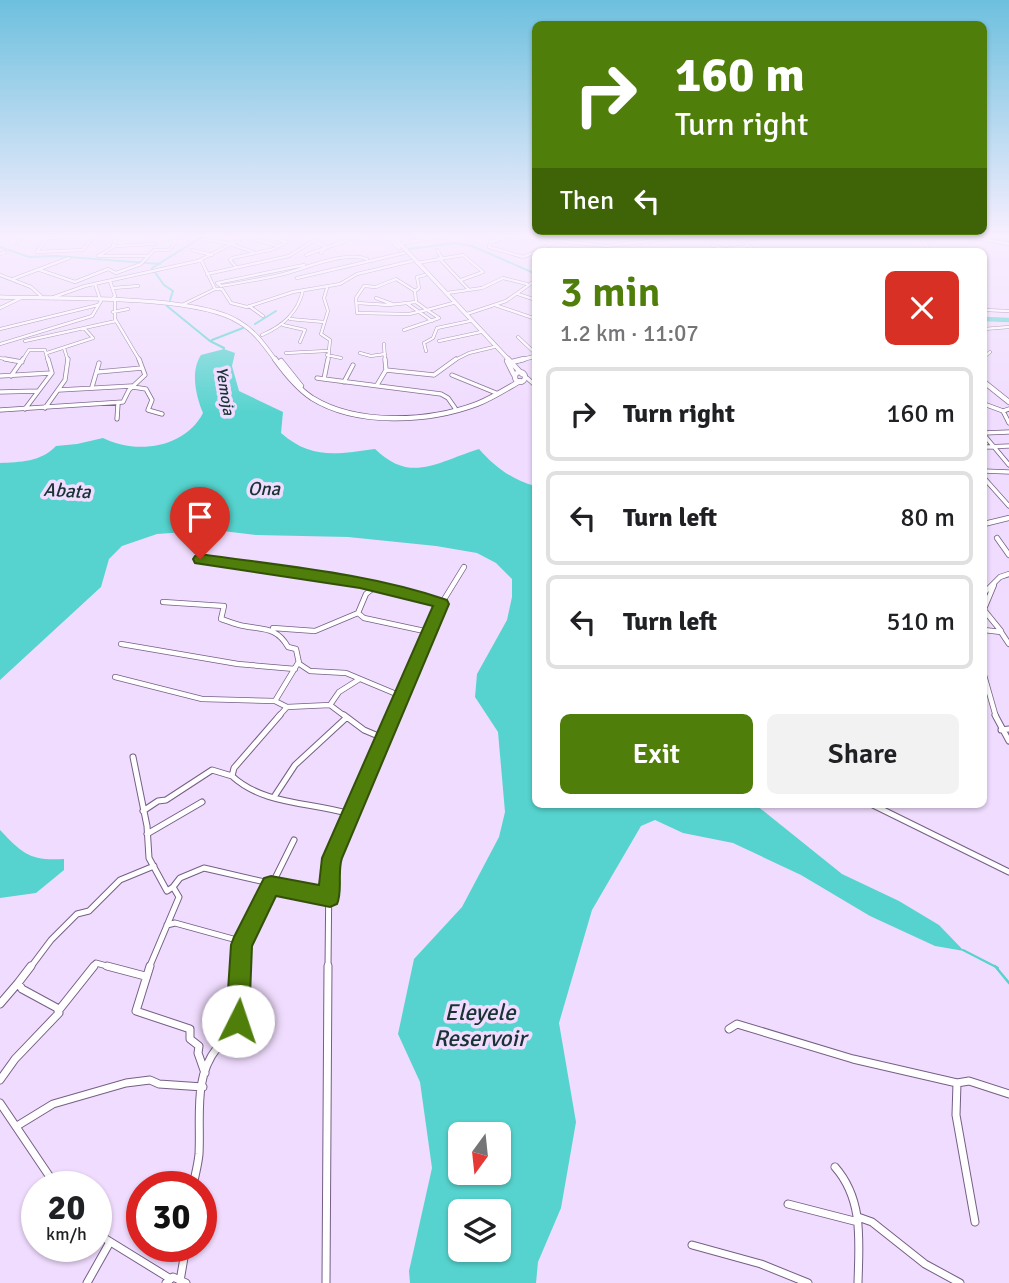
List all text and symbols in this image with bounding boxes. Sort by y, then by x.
text: 160 m [675,45,805,105]
icon: right [560,49,651,140]
text: Turn right [675,105,808,144]
icon: left [628,182,666,220]
text: Then [560,185,614,217]
text: 3 min [560,267,661,318]
button: close [885,271,959,345]
text: 1.2 km · 11:07 [560,319,699,348]
water label: Yemoja [211,365,239,418]
icon: right [564,395,602,433]
text: Turn right [623,398,735,430]
text: 160 m [886,398,955,430]
water label: Ona [248,477,282,501]
water label: Abata [43,478,93,504]
pin [170,487,230,559]
icon: arrive [181,498,219,536]
icon: left [564,499,602,537]
text: Turn left [623,502,717,534]
text: 80 m [900,502,955,534]
icon: left [564,603,602,641]
text: Turn left [623,606,717,638]
text: 510 m [886,606,955,638]
button: Exit [560,714,753,794]
button: Share [767,714,959,794]
position arrow [201,984,275,1058]
water label: Eleyele Reservoir [434,998,530,1053]
north arrow [448,1122,511,1185]
map controls [448,1122,511,1262]
speed limit sign: 30 [126,1171,217,1262]
text: 20 [48,1186,85,1229]
button: layers [448,1199,511,1262]
text: km/h [46,1223,87,1245]

